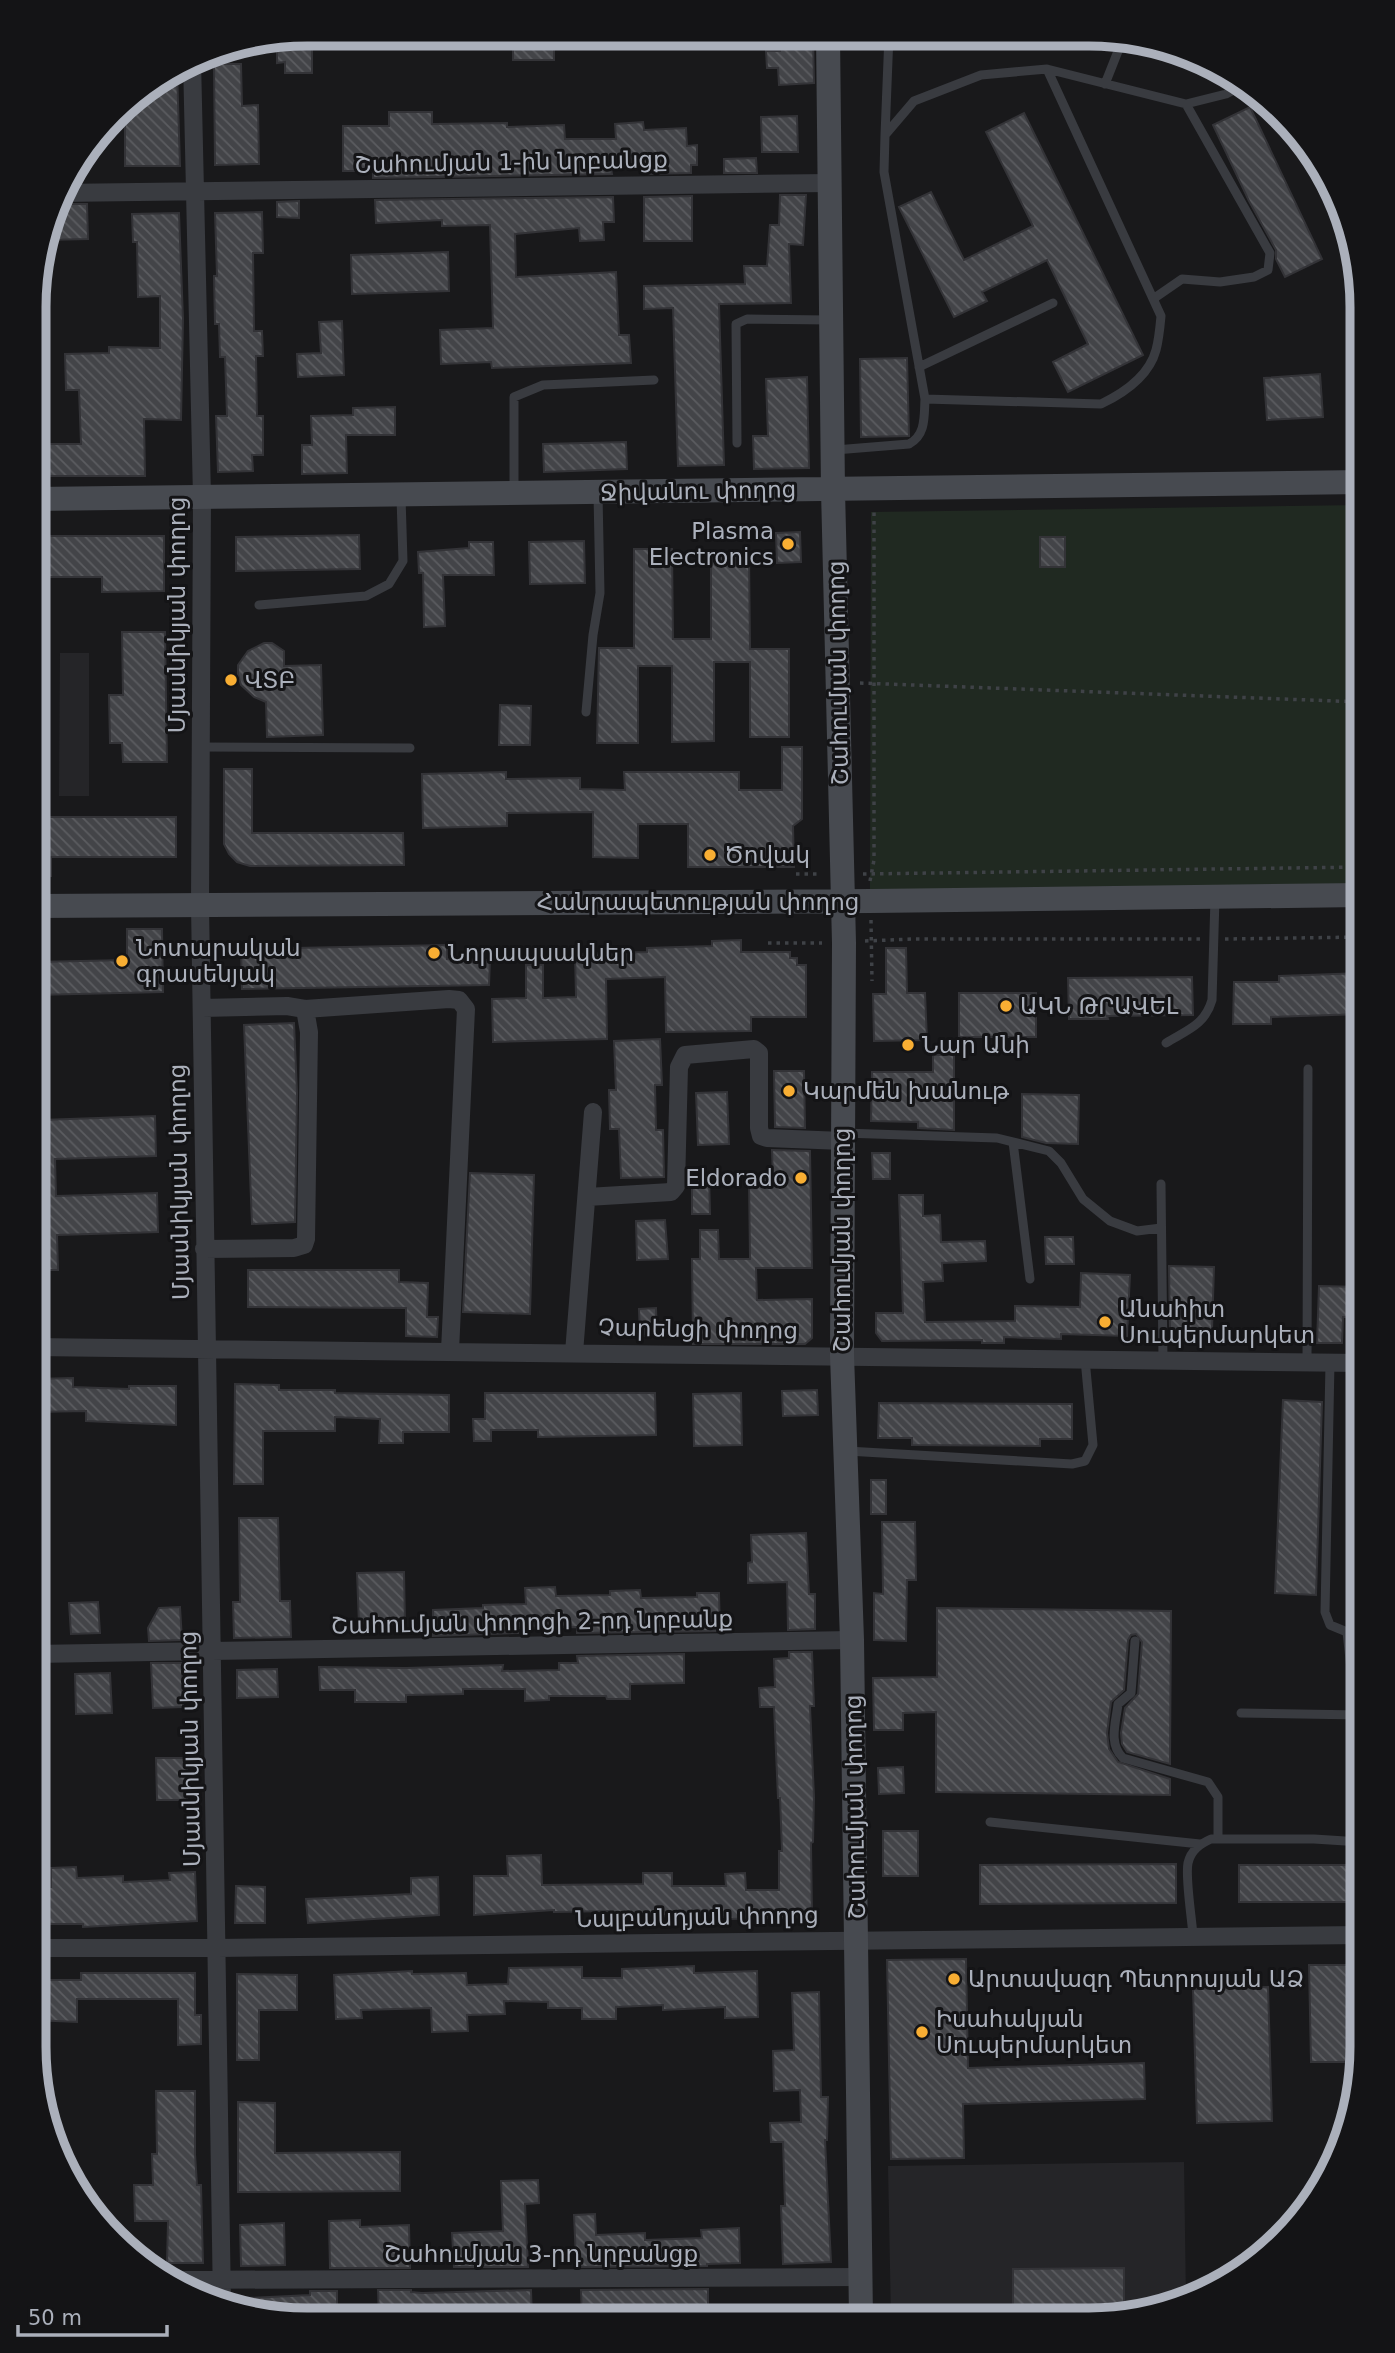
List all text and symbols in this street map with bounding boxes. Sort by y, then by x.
street label: Շահումյան 1-ին նրբանցք [354,146,668,178]
street label: Ջիվանու փողոց [600,476,796,506]
street label: Մյասնիկյան փողոց [164,497,190,733]
place label: Plasma Electronics [649,518,774,570]
marker: Plasma Electronics [780,536,796,552]
street label: Շահումյան փողոց [823,560,853,786]
place label: ՎՏԲ [245,667,295,693]
marker: ՎՏԲ [223,672,239,688]
place label: Ծովակ [724,842,810,868]
marker: Ծովակ [702,847,718,863]
street label: Հանրապետության փողոց [537,889,859,915]
place label: Նոտարական գրասենյակ [136,935,301,987]
place label: Նորապսակներ [448,940,634,966]
marker: Նորապսակներ [426,945,442,961]
marker: Նոտարական գրասենյակ [114,953,130,969]
place label: ԱԿՆ ԹՐԱՎԵԼ [1020,993,1179,1019]
marker: ԱԿՆ ԹՐԱՎԵԼ [998,998,1014,1014]
place label: Նար Անի [922,1032,1030,1058]
marker: Նար Անի [900,1037,916,1053]
street label: Մյասնիկյան փողոց [164,1064,194,1300]
place label: Կարմեն խանութ [803,1078,1009,1104]
marker: Կարմեն խանութ [781,1083,797,1099]
street label: Շահումյան փողոց [829,1128,855,1352]
place label: Eldorado [685,1165,787,1191]
marker: Eldorado [793,1170,809,1186]
place label: Անահիտ Սուպերմարկետ [1119,1296,1315,1348]
street label: Չարենցի փողոց [598,1314,798,1344]
marker: Անահիտ Սուպերմարկետ [1097,1314,1113,1330]
street label: Շահումյան փողոցի 2-րդ նրբանք [331,1605,733,1639]
street label: Մյասնիկյան փողոց [175,1631,205,1867]
street label: Շահումյան փողոց [840,1694,870,1920]
street label: Նալբանդյան փողոց [575,1902,819,1932]
place label: Արտավազդ Պետրոսյան ԱՁ [968,1966,1304,1992]
marker: Արտավազդ Պետրոսյան ԱՁ [946,1971,962,1987]
place label: Իսահակյան Սուպերմարկետ [936,2006,1132,2058]
marker: Իսահակյան Սուպերմարկետ [914,2024,930,2040]
street label: Շահումյան 3-րդ նրբանցք [384,2241,698,2267]
scale bar [18,2294,166,2338]
text: 50 m [28,2306,82,2330]

